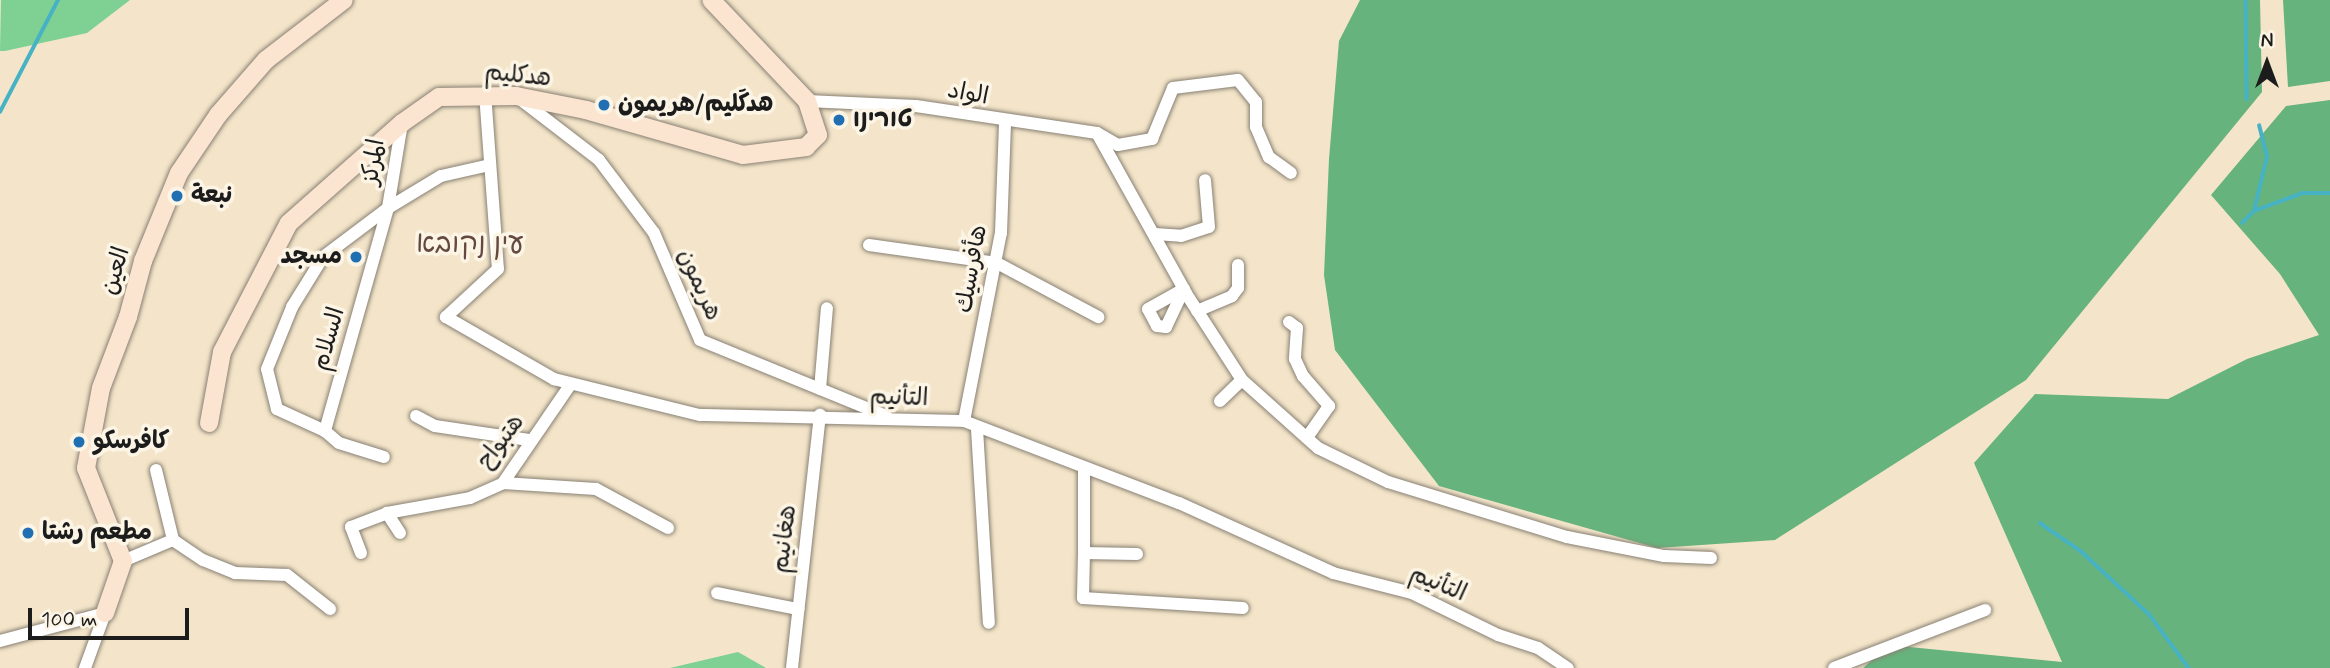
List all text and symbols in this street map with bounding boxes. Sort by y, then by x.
north arrow [2232,28,2302,98]
text: N [2261,29,2273,54]
street label: هدكليم [483,58,553,94]
street label: الواد [945,76,991,112]
place label: هدكَليم/هريمون [618,91,773,119]
marker: هدكَليم/هريمون [596,97,612,113]
place label: טורינו [853,106,912,134]
marker: טורינו [831,112,847,128]
street label: المركز [356,137,392,187]
place label: نبعة [191,182,232,210]
marker: نبعة [169,188,185,204]
street label: هأفرسيك [950,223,994,315]
district label: עין נקובא [416,228,524,262]
place label: مسجد [280,243,342,271]
street label: العين [95,244,137,298]
street label: هريمون [671,245,727,325]
marker: مسجد [348,249,364,265]
street label: السلام [306,304,352,374]
street label: التأنيم [869,383,929,413]
street label: هتبواح [471,409,531,475]
place label: كافرسكو [93,428,169,456]
marker: كافرسكو [71,434,87,450]
street label: هغانيم [767,503,803,575]
place label: مطعم رشتا [42,519,152,547]
marker: مطعم رشتا [20,525,36,541]
street label: التأنيم [1405,559,1471,609]
scale bar [32,594,192,638]
text: 100 m [41,606,97,634]

